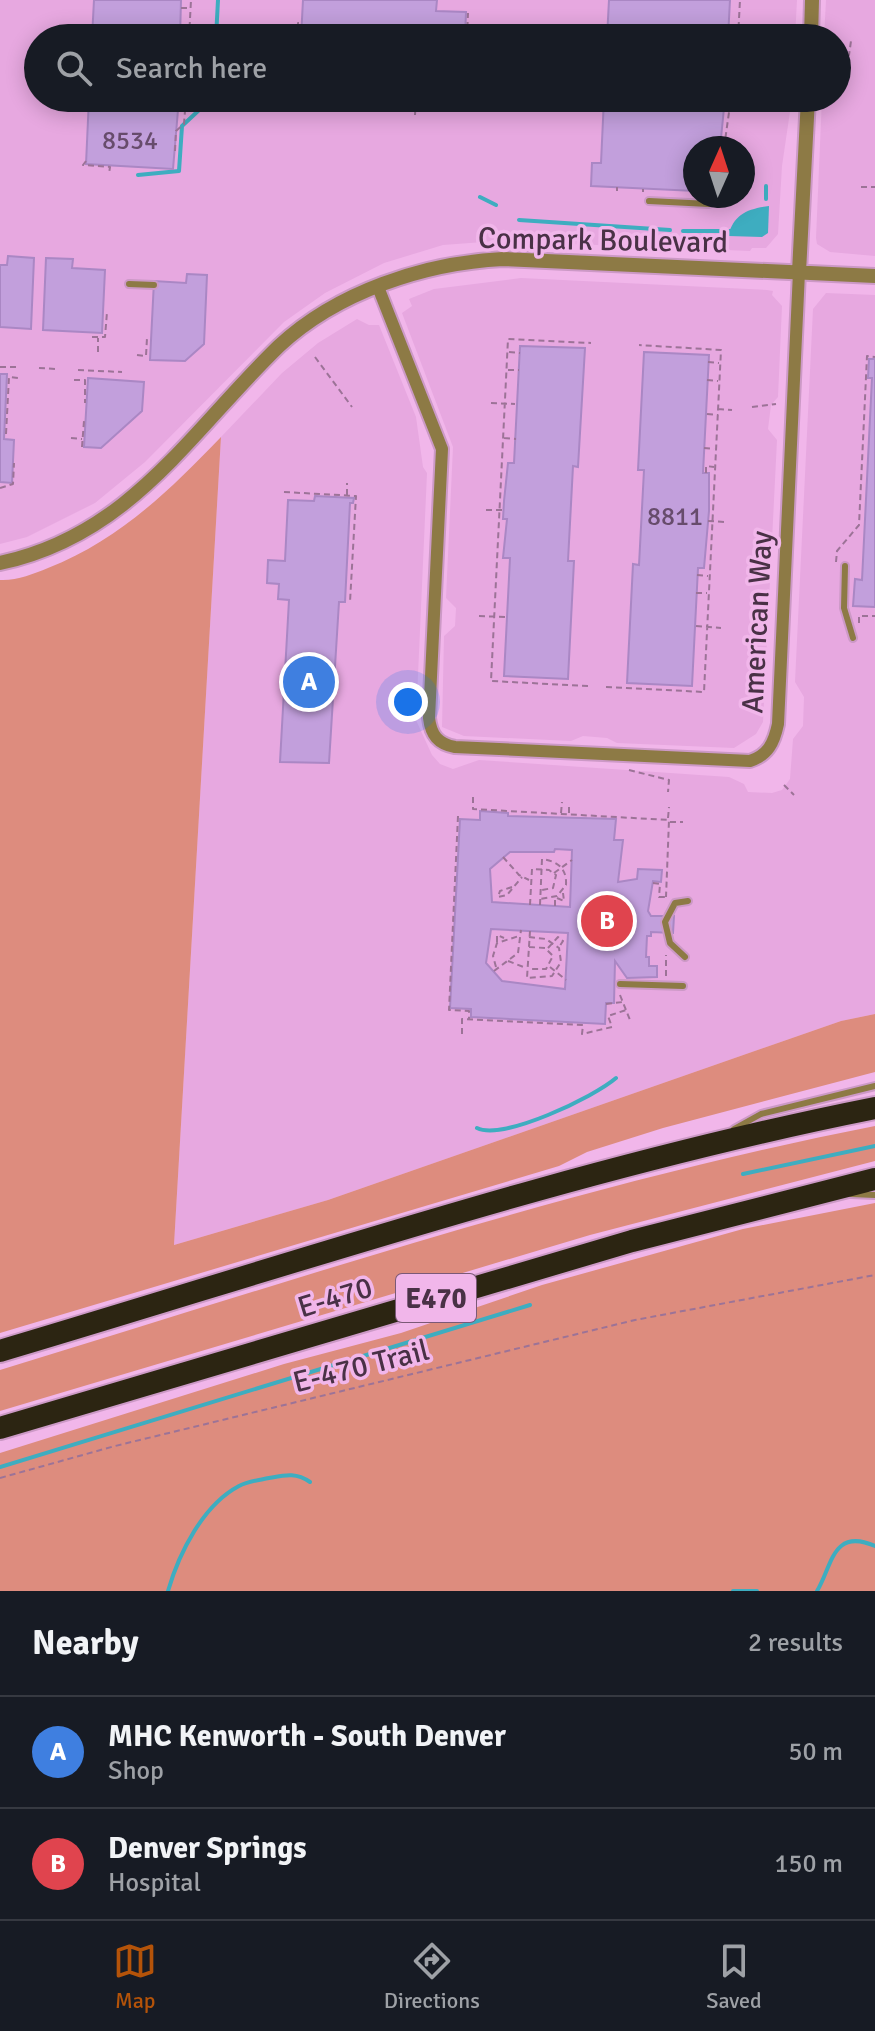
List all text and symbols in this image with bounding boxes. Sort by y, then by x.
search box [24,24,851,112]
icon: search [52,46,96,90]
text: Search here [116,50,267,87]
house number: 8534 [102,125,158,157]
north arrow [683,136,755,208]
street label: Compark Boulevard [478,220,728,261]
house number: 8811 [647,501,703,533]
street label: American Way [734,530,781,714]
pin: A [283,652,335,712]
your location [388,682,428,722]
pin: B [581,891,633,951]
street label: E-470 [293,1269,377,1326]
road number: E470 [396,1274,476,1322]
street label: E-470 Trail [289,1332,433,1401]
text: Nearby [32,1622,139,1664]
text: 2 results [748,1627,843,1659]
text: MHC Kenworth - South Denver [108,1718,506,1755]
text: A [50,1736,66,1768]
text: 50 m [788,1736,843,1768]
text: Shop [108,1755,164,1787]
text: Denver Springs [108,1830,307,1867]
text: B [50,1848,66,1880]
text: 150 m [774,1848,843,1880]
text: Hospital [108,1867,201,1899]
tab: Map [113,1939,157,2014]
tab: Directions [384,1939,480,2014]
tab: Saved [706,1939,762,2014]

